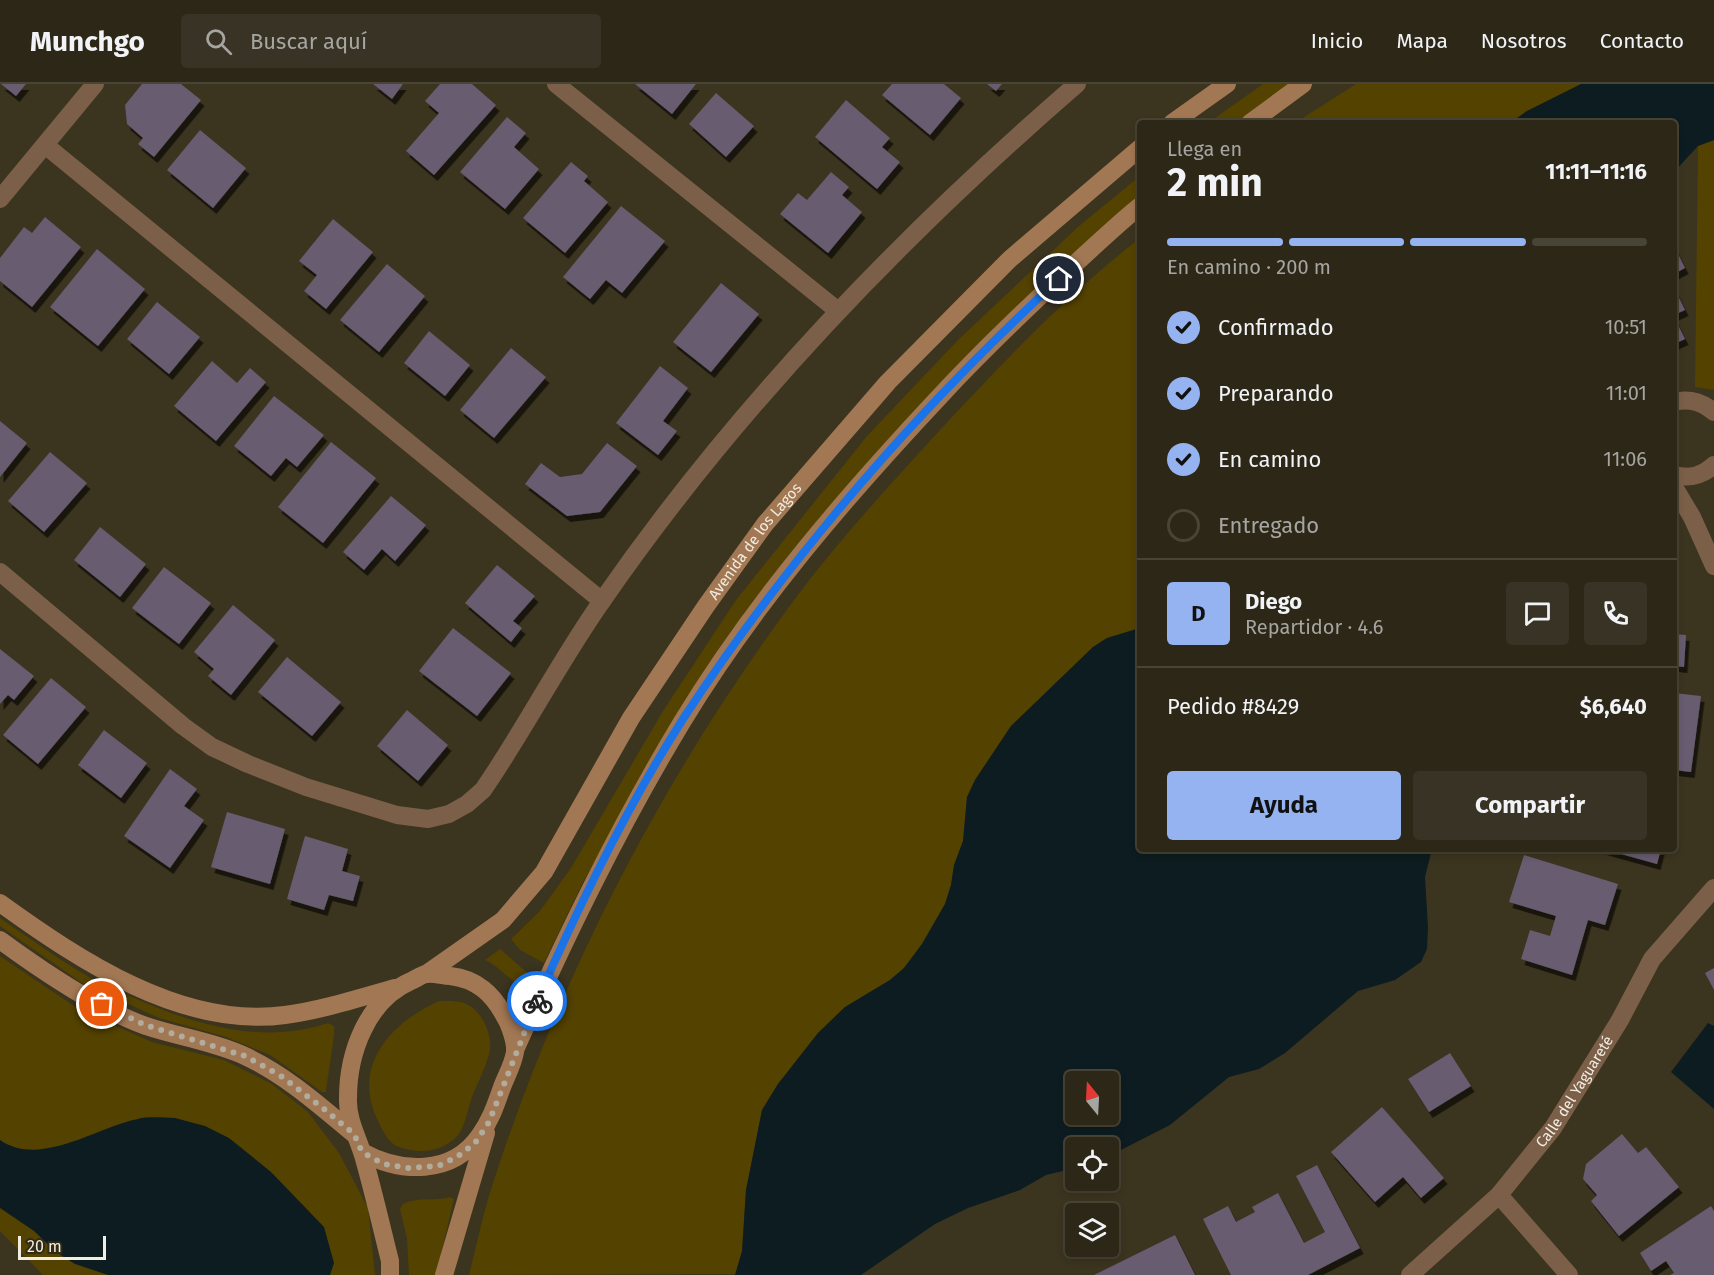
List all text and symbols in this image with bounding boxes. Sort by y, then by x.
search box [181,14,601,68]
text: Munchgo [30,25,145,58]
icon: search [202,25,235,58]
text: Buscar aquí [250,28,367,55]
text: Inicio [1311,28,1363,54]
text: Mapa [1396,28,1448,54]
text: Nosotros [1481,28,1567,54]
text: Contacto [1600,28,1684,54]
text: Llega en [1167,137,1242,161]
text: 11:11–11:16 [1545,158,1647,185]
text: 2 min [1167,160,1263,206]
pin [1033,253,1084,304]
text: En camino · 200 m [1167,255,1331,279]
icon: home [1042,262,1075,295]
icon: check [1167,311,1200,344]
text: Confirmado [1218,314,1334,341]
text: 10:51 [1605,315,1647,339]
icon: check [1167,377,1200,410]
text: Preparando [1218,380,1334,407]
text: 11:01 [1606,381,1647,405]
icon: check [1167,443,1200,476]
text: En camino [1218,446,1321,473]
text: 11:06 [1603,447,1647,471]
street label: Avenida de los Lagos [705,479,805,603]
text: Entregado [1218,512,1319,539]
button: chat [1506,582,1569,645]
button: phone [1584,582,1647,645]
text: Diego [1245,588,1302,615]
text: D [1191,600,1206,627]
text: Repartidor · 4.6 [1245,615,1384,639]
text: Pedido #8429 [1167,693,1299,720]
text: $6,640 [1580,693,1647,720]
button: Ayuda [1167,771,1401,840]
button: Compartir [1413,771,1647,840]
courier [507,971,567,1031]
pin [76,978,127,1029]
icon: bike [521,985,554,1018]
icon: bag [85,987,118,1020]
street label: Calle del Yaguareté [1532,1032,1617,1151]
north arrow [1065,1071,1119,1125]
map controls [1065,1071,1119,1257]
button: locate [1065,1137,1119,1191]
button: layers [1065,1203,1119,1257]
scale bar [18,1233,106,1260]
text: 20 m [27,1237,62,1256]

